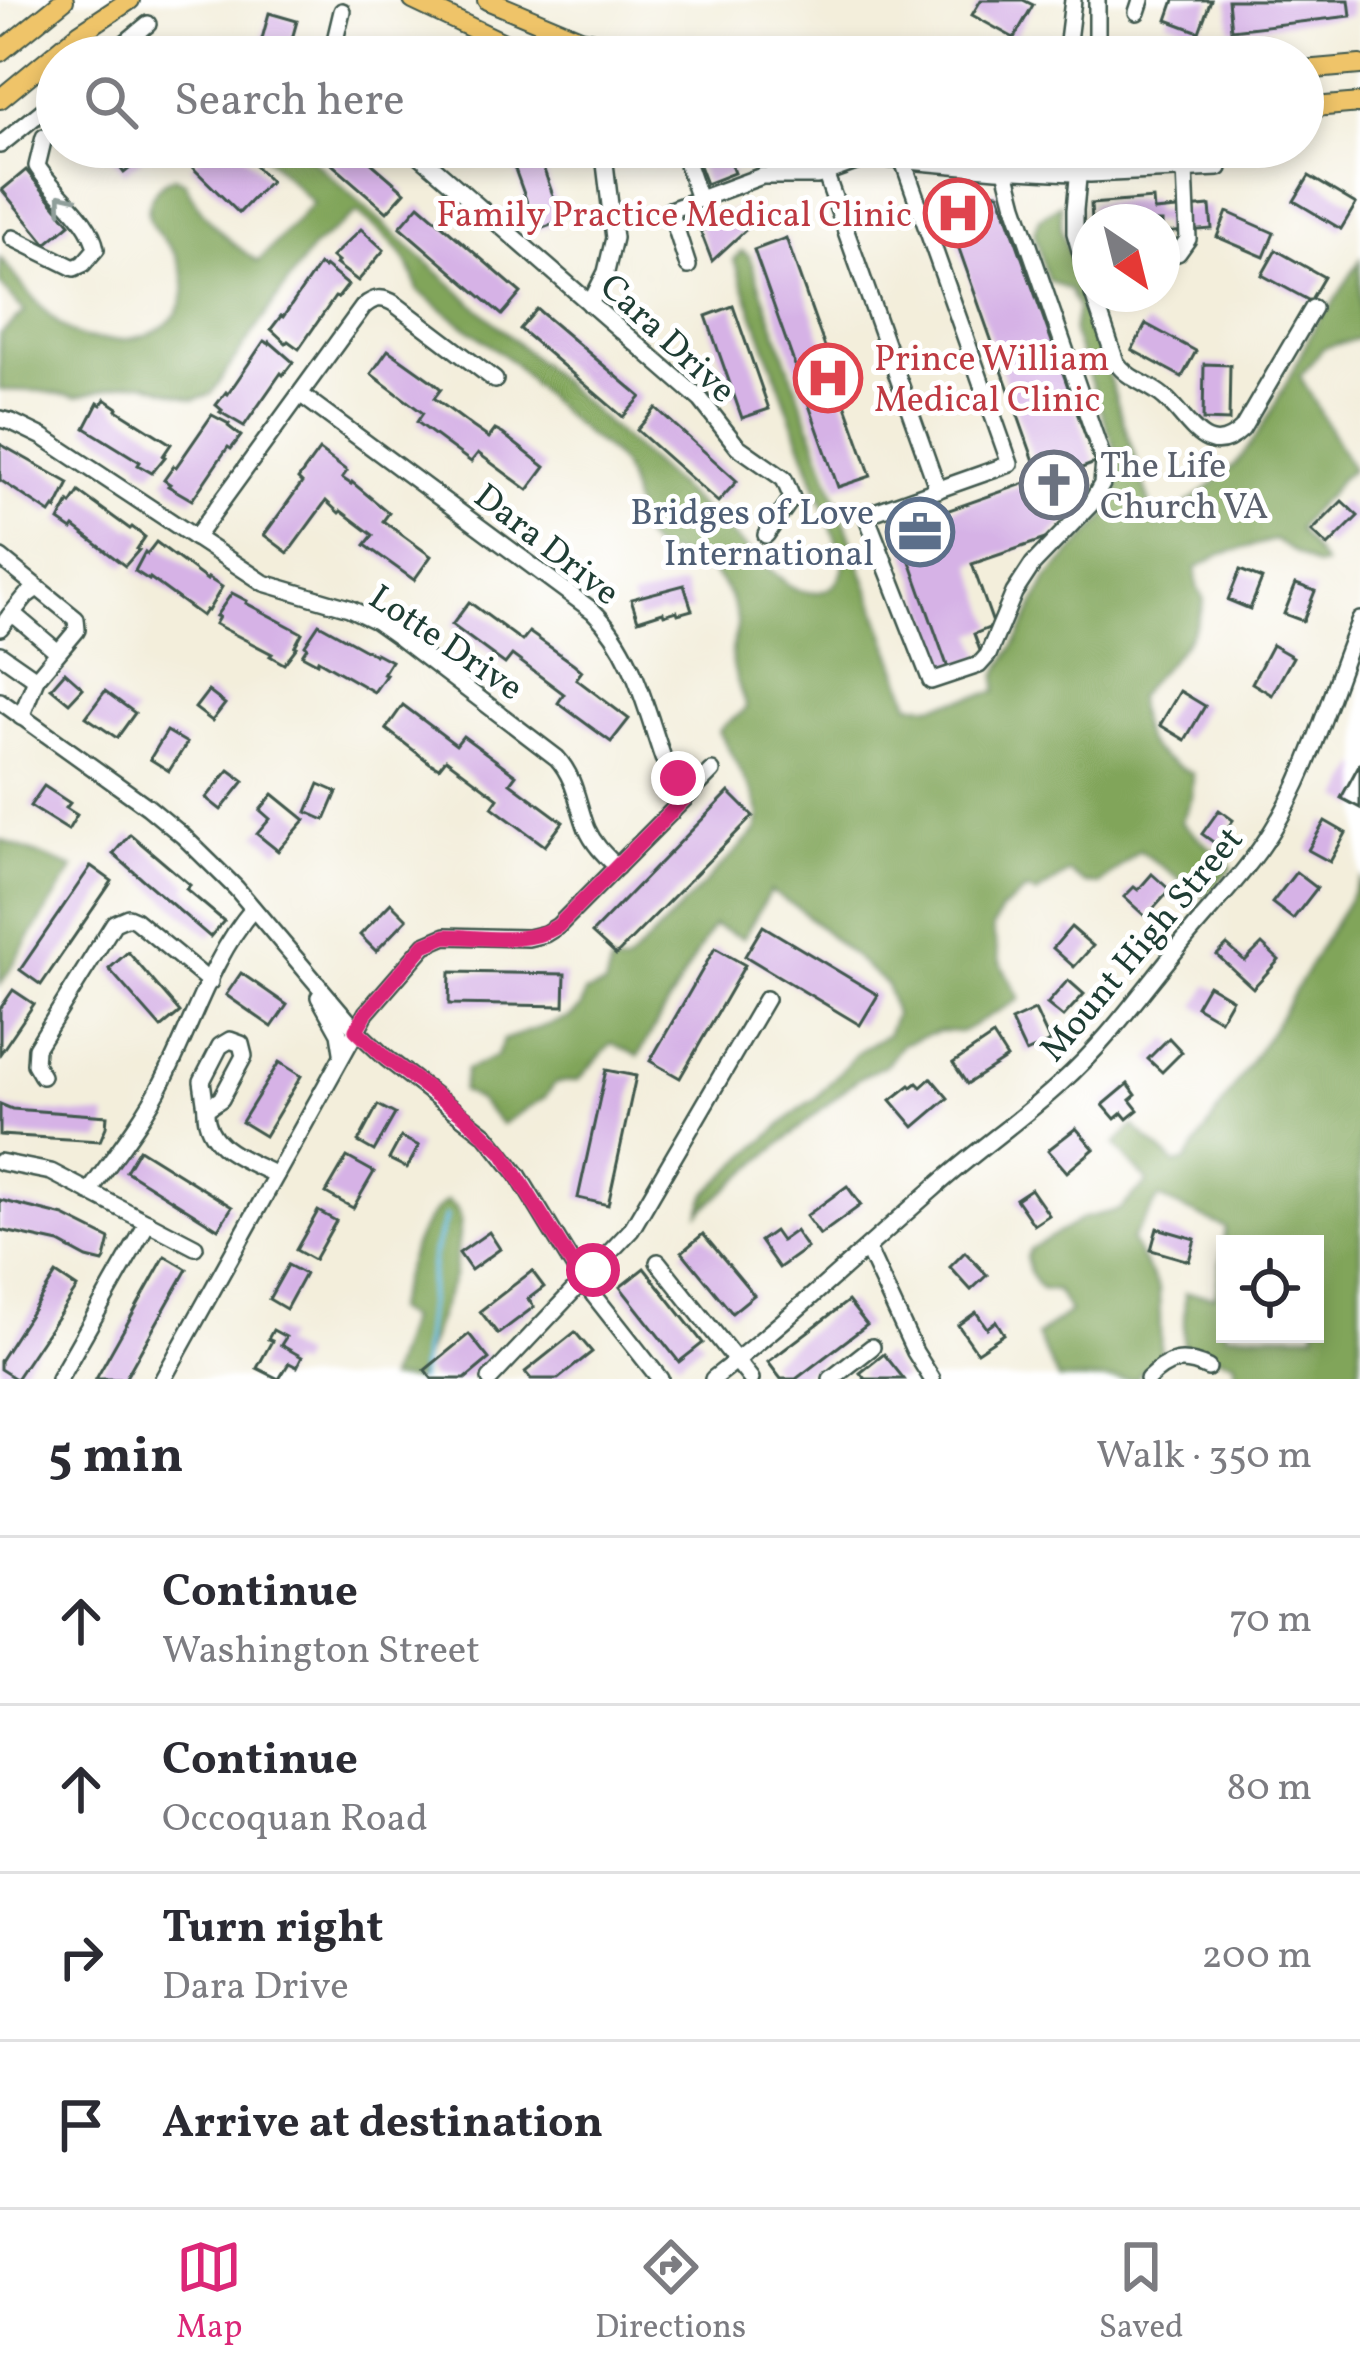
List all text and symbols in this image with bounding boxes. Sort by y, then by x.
search box [36,36,1324,168]
icon: search [78,69,144,135]
text: Search here [174,71,405,134]
hospital icon: Family Practice Medical Clinic [923,178,993,248]
place label: Family Practice Medical Clinic [436,192,912,242]
one-way arrow [56,193,78,215]
north arrow [1072,204,1180,312]
street label: Cara Drive [587,264,745,416]
place label: Prince William Medical Clinic [874,336,1110,427]
hospital icon: Prince William Medical Clinic [793,343,863,413]
place label: The Life Church VA [1100,443,1268,534]
church icon: The Life Church VA [1019,450,1089,520]
street label: Dara Drive [462,473,629,619]
place label: Bridges of Love International [630,490,874,581]
office icon: Bridges of Love International [885,497,955,567]
street label: Lotte Drive [358,574,532,714]
route end [651,751,705,805]
street label: Mount High Street [1030,817,1256,1074]
map controls [1216,1235,1324,1343]
button: locate [1216,1235,1324,1343]
route start [566,1243,620,1297]
text: 5 min [48,1422,184,1493]
text: Walk · 350 m [1096,1430,1312,1484]
text: Continue [162,1562,358,1625]
icon: ahead [48,1588,114,1654]
text: 70 m [1229,1594,1312,1648]
text: Washington Street [162,1625,480,1679]
text: Continue [162,1730,358,1793]
icon: ahead [48,1756,114,1822]
text: 80 m [1226,1762,1312,1816]
text: Occoquan Road [162,1793,428,1847]
text: Turn right [162,1898,383,1961]
icon: right [48,1924,114,1990]
text: 200 m [1201,1930,1312,1984]
text: Dara Drive [162,1961,349,2015]
icon: arrive [48,2092,114,2158]
text: Arrive at destination [162,2093,603,2156]
tab: Map [176,2234,242,2352]
tab: Directions [595,2234,746,2352]
tab: Saved [1099,2234,1184,2352]

